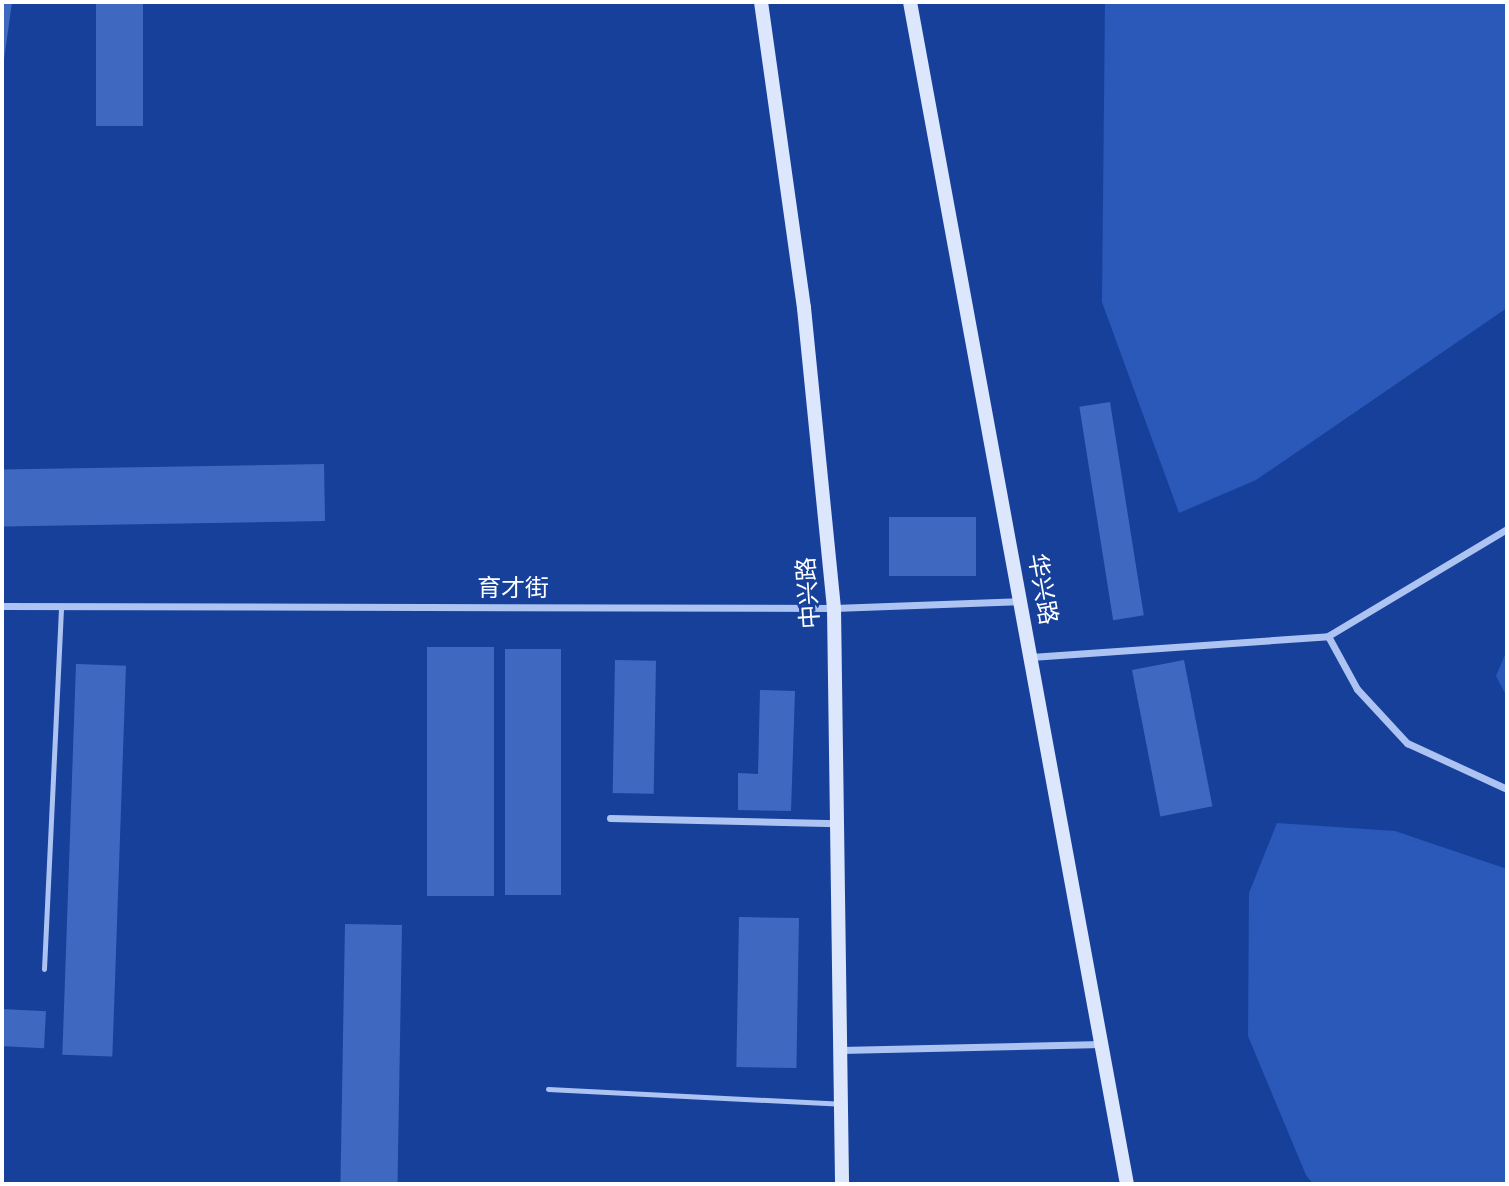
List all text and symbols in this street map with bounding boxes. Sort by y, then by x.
street label: 华兴路 [1023,551,1063,627]
street label: 中兴路 [791,556,825,630]
street label: 育才街 [477,574,549,602]

